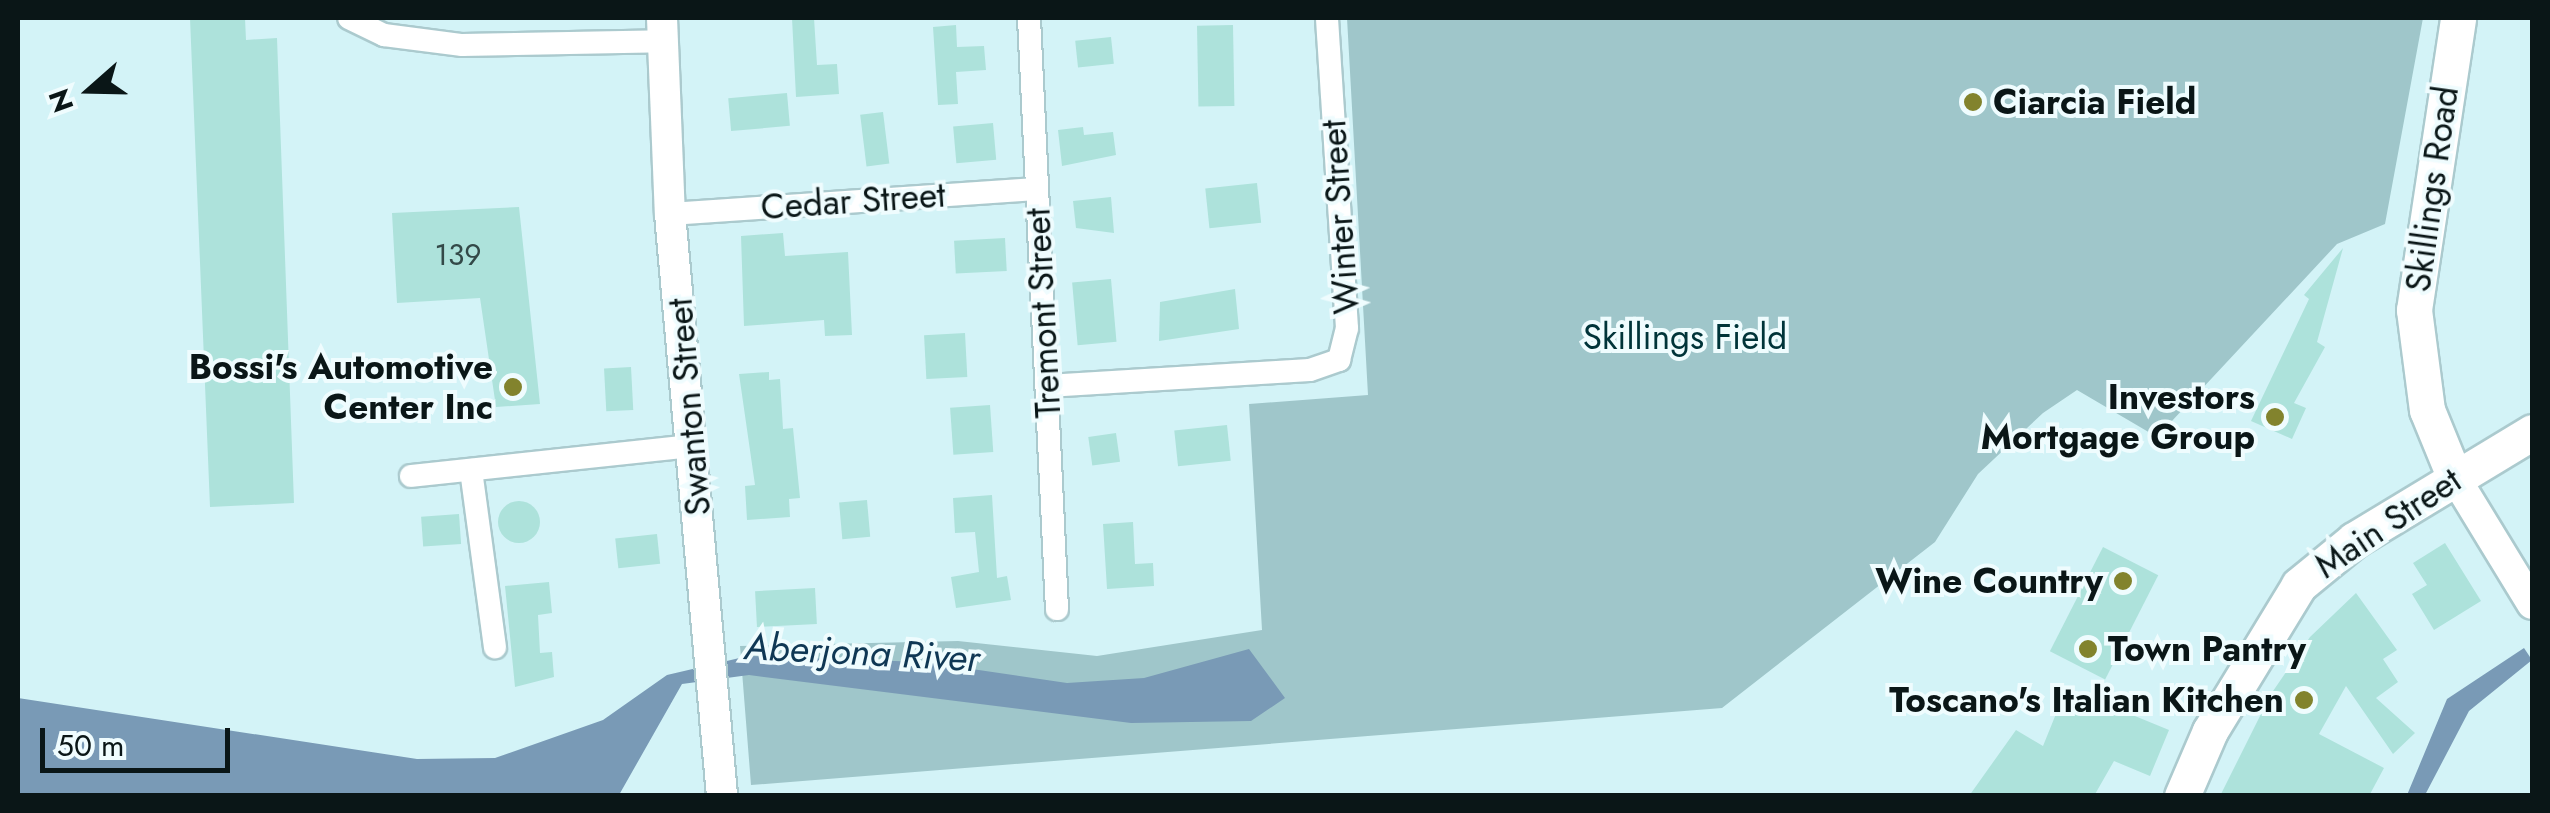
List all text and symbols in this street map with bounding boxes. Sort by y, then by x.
north arrow [40,40,140,140]
place label: Ciarcia Field [1993,81,2196,123]
text: N [38,83,84,118]
street label: Skillings Road [2397,83,2467,295]
marker: Ciarcia Field [1962,91,1984,113]
street label: Winter Street [1312,118,1368,316]
street label: Cedar Street [759,174,947,228]
street label: Tremont Street [1017,207,1069,419]
house number: 139 [434,237,482,273]
street label: Swanton Street [659,297,719,517]
park label: Skillings Field [1583,316,1787,358]
place label: Bossi's Automotive Center Inc [189,346,493,428]
marker: Bossi's Automotive Center Inc [502,376,524,398]
place label: Investors Mortgage Group [1981,376,2255,458]
marker: Investors Mortgage Group [2264,406,2286,428]
street label: Main Street [2307,459,2469,587]
place label: Wine Country [1875,560,2103,602]
marker: Wine Country [2112,570,2134,592]
water label: Aberjona River [743,623,981,681]
place label: Town Pantry [2108,628,2306,670]
marker: Town Pantry [2077,638,2099,660]
place label: Toscano's Italian Kitchen [1889,679,2284,721]
marker: Toscano's Italian Kitchen [2293,689,2315,711]
scale bar [45,708,235,770]
text: 50 m [57,724,124,767]

